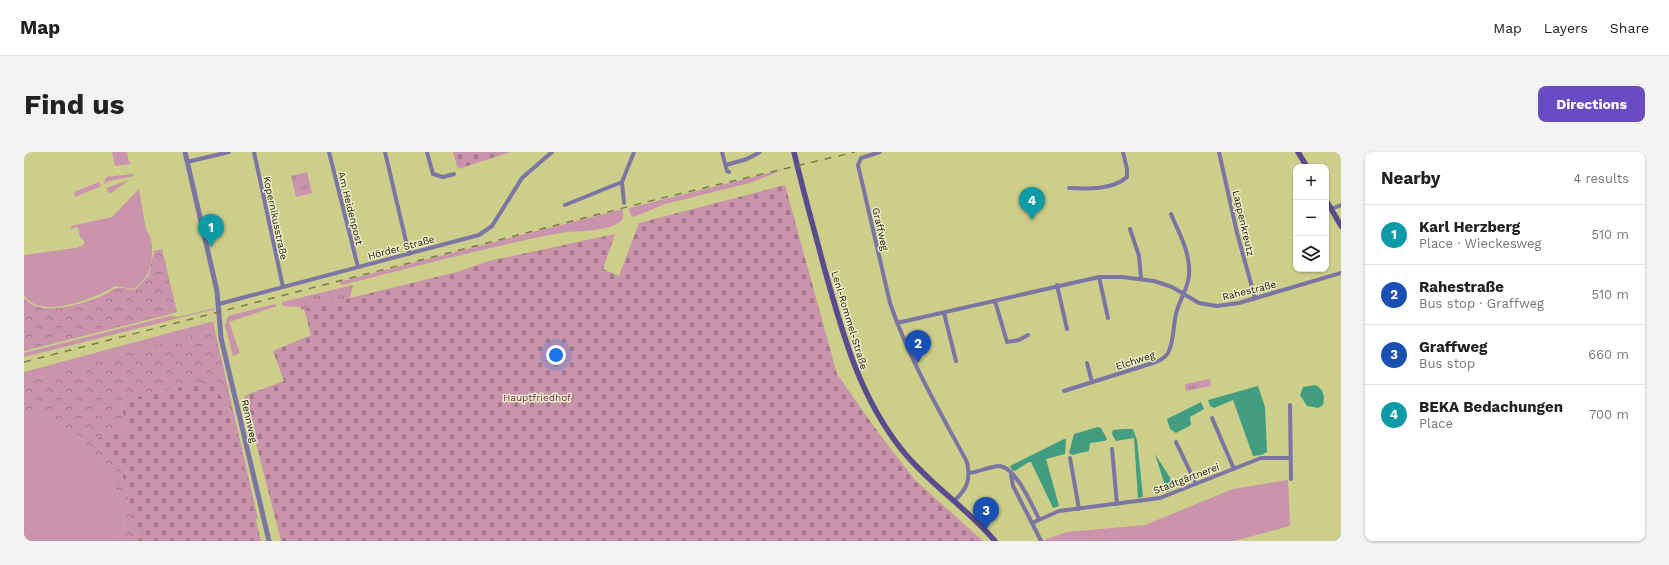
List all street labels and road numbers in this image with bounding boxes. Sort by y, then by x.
street label: Am Heidenpost [336,170,365,247]
street label: Kopernikusstraße [261,175,290,261]
street label: Lappenkreutz [1231,189,1256,257]
street label: Graffweg [870,206,891,252]
street label: Hörder Straße [367,233,436,262]
street label: Leni-Rommel-Straße [829,270,870,371]
street label: Rahestraße [1221,278,1277,303]
street label: Elchweg [1114,349,1157,372]
street label: Rennweg [239,399,260,444]
street label: Stadtgärtnerei [1152,461,1221,496]

